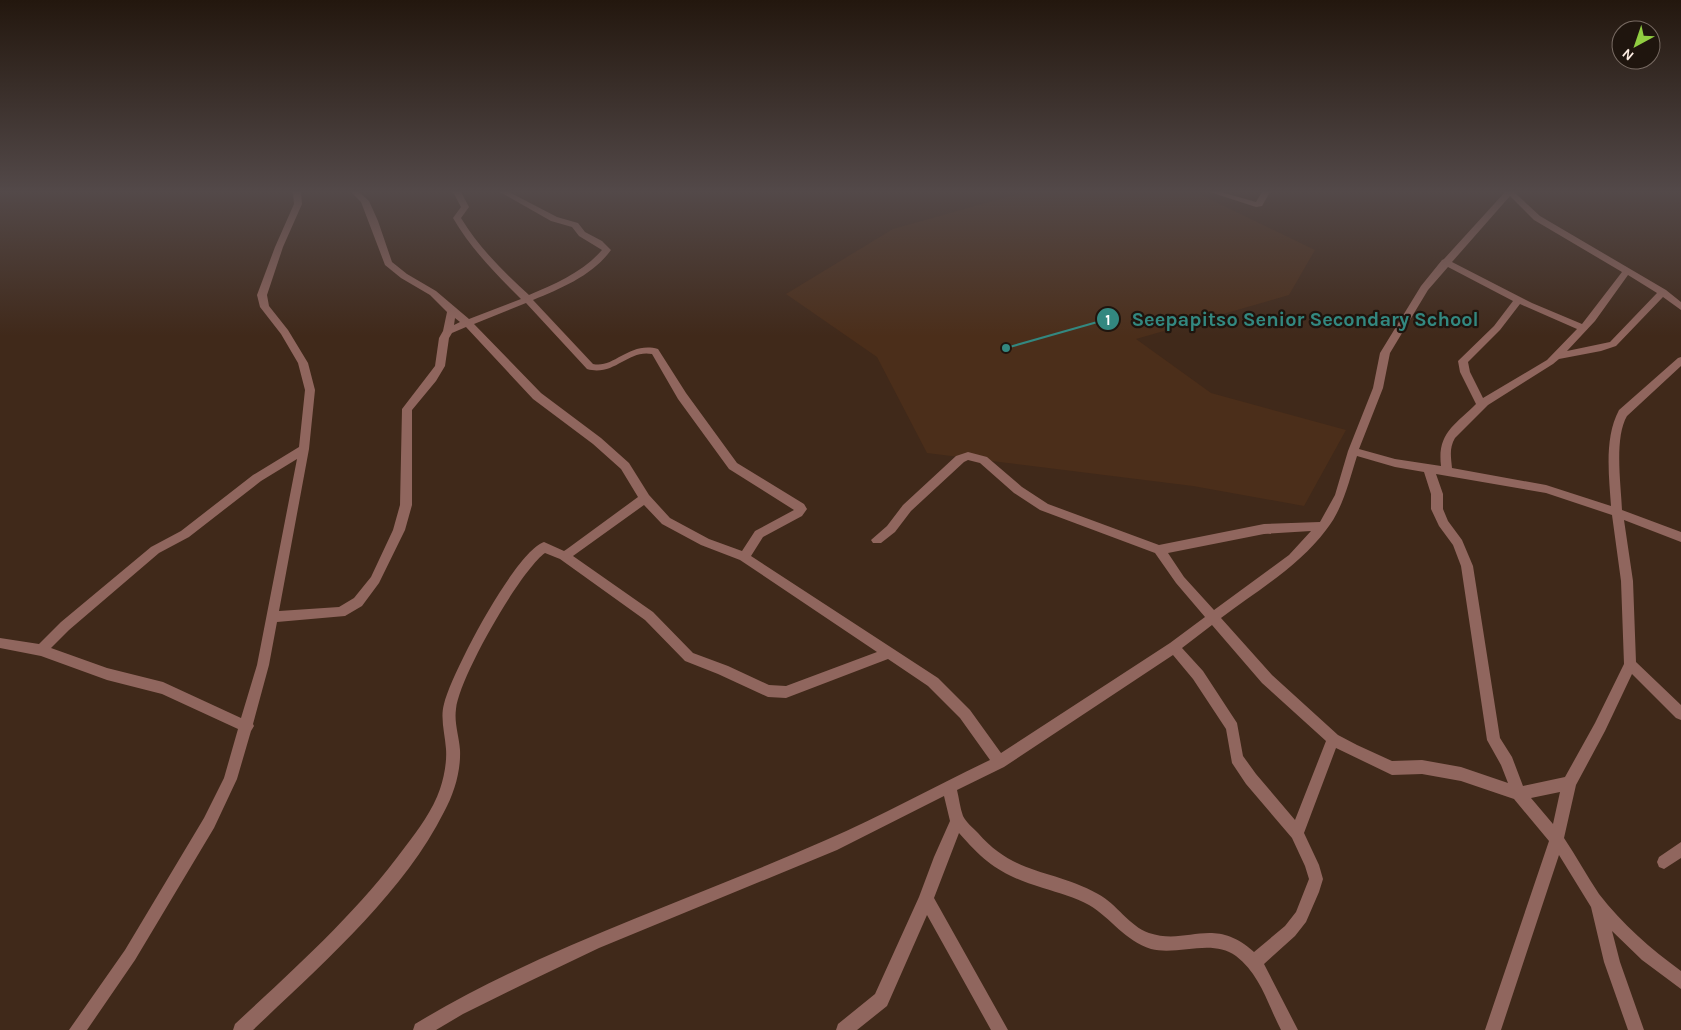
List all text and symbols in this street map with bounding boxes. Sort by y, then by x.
north arrow [1611,20,1661,70]
text: N [1619,45,1637,64]
callout: Seepapitso Senior Secondary School [1096,302,1488,337]
text: Seepapitso Senior Secondary School [1131,308,1479,331]
text: 1 [1105,311,1111,329]

